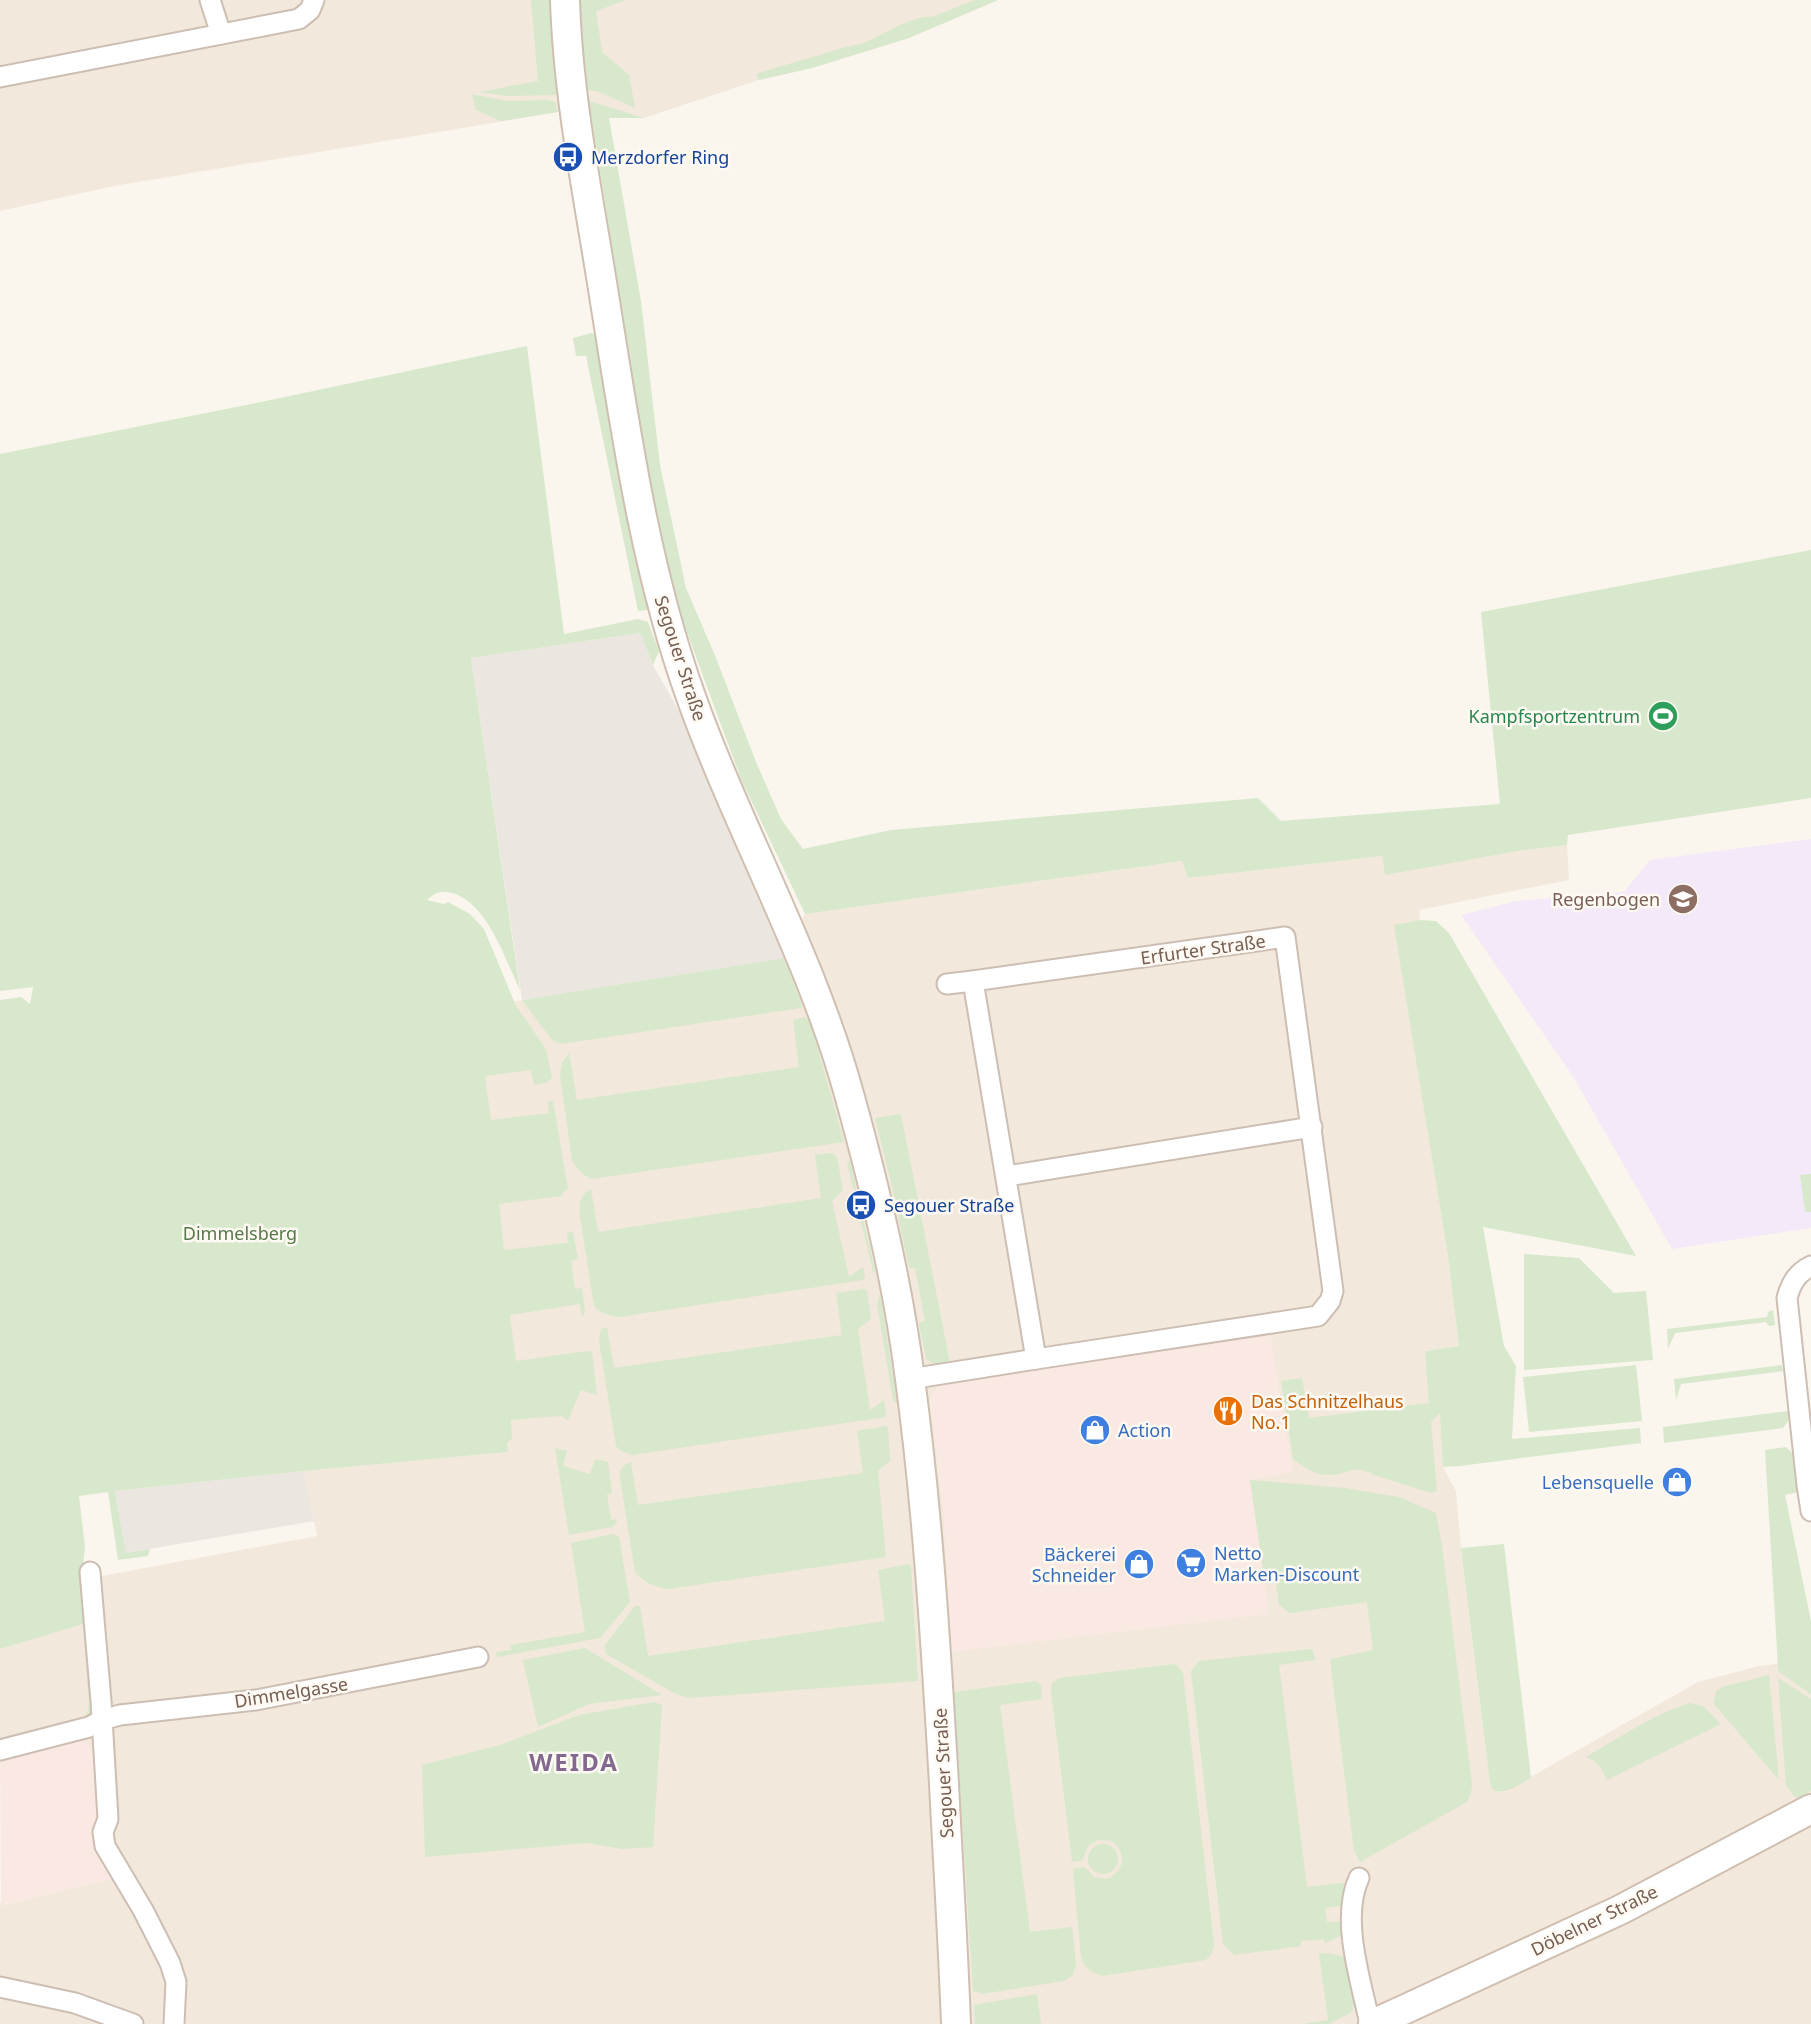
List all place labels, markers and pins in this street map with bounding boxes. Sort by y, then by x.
bus stop icon: Merzdorfer Ring [551,140,585,174]
place label: Merzdorfer Ring [591,145,729,169]
sports icon: Kampfsportzentrum [1646,699,1680,733]
place label: Kampfsportzentrum [1469,704,1640,728]
school or university icon: Regenbogen [1666,882,1700,916]
place label: Regenbogen [1552,887,1660,911]
bus stop icon: Segouer Straße [844,1188,878,1222]
place label: Segouer Straße [884,1193,1014,1217]
place label: Das Schnitzelhaus No.1 [1251,1389,1404,1434]
restaurant icon: Das Schnitzelhaus No.1 [1211,1394,1245,1428]
shop icon: Action [1078,1413,1112,1447]
place label: Action [1118,1418,1171,1442]
shop icon: Lebensquelle [1660,1465,1694,1499]
place label: Lebensquelle [1542,1470,1654,1494]
place label: Netto Marken-Discount [1214,1541,1360,1586]
place label: Bäckerei Schneider [1032,1542,1117,1587]
supermarket icon: Netto Marken-Discount [1174,1546,1208,1580]
shop icon: Bäckerei Schneider [1122,1547,1156,1581]

